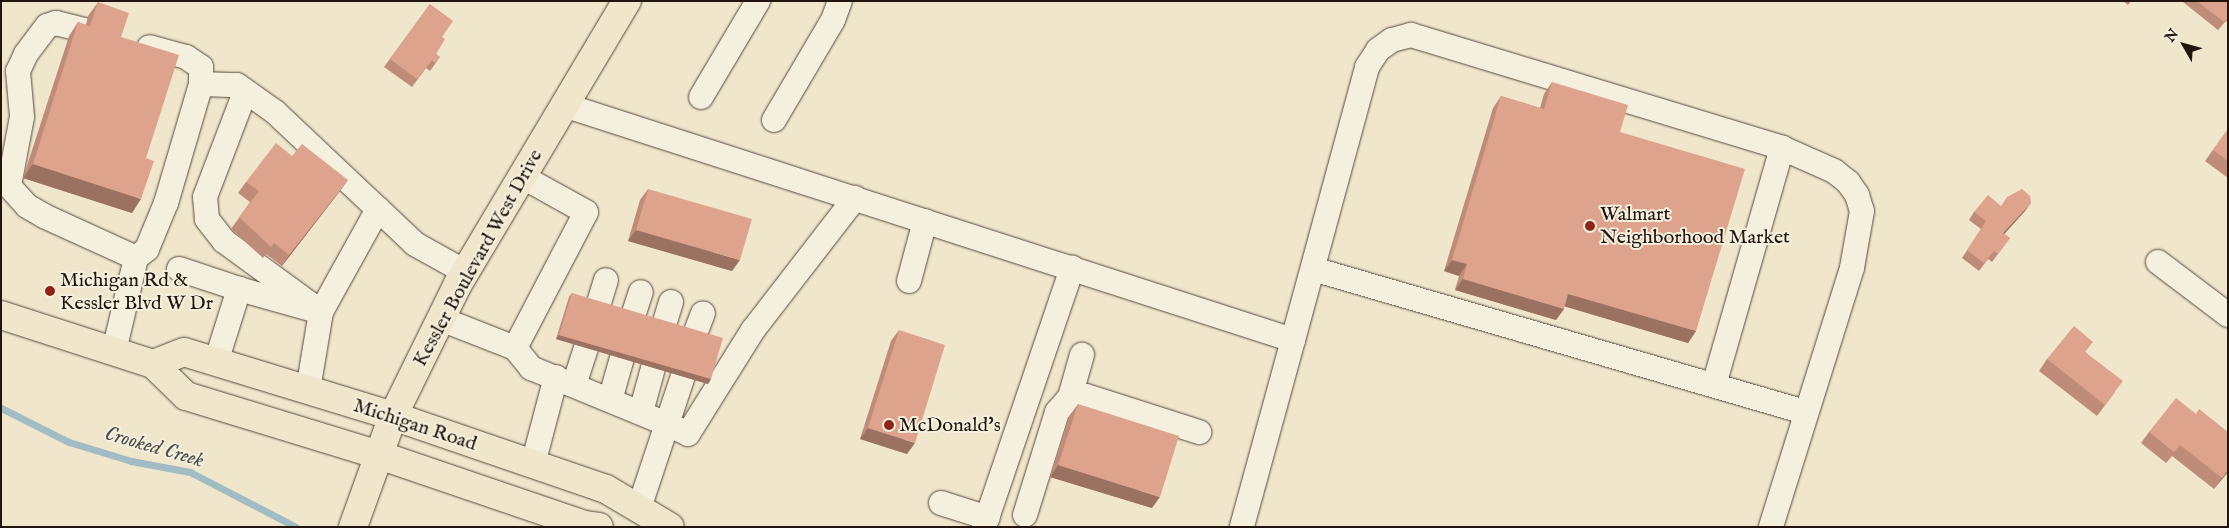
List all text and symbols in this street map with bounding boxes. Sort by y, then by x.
north arrow [2159,20,2209,70]
text: N [2161,25,2183,46]
street label: Kessler Boulevard West Drive [408,145,548,371]
place label: Walmart Neighborhood Market [1600,203,1790,250]
marker: Walmart Neighborhood Market [1584,220,1596,232]
place label: Michigan Rd & Kessler Blvd W Dr [60,268,213,315]
marker: Michigan Rd & Kessler Blvd W Dr [44,285,56,297]
street label: Michigan Road [350,394,480,456]
place label: McDonald's [899,413,1001,437]
marker: McDonald's [883,419,895,431]
water label: Crooked Creek [102,422,206,474]

